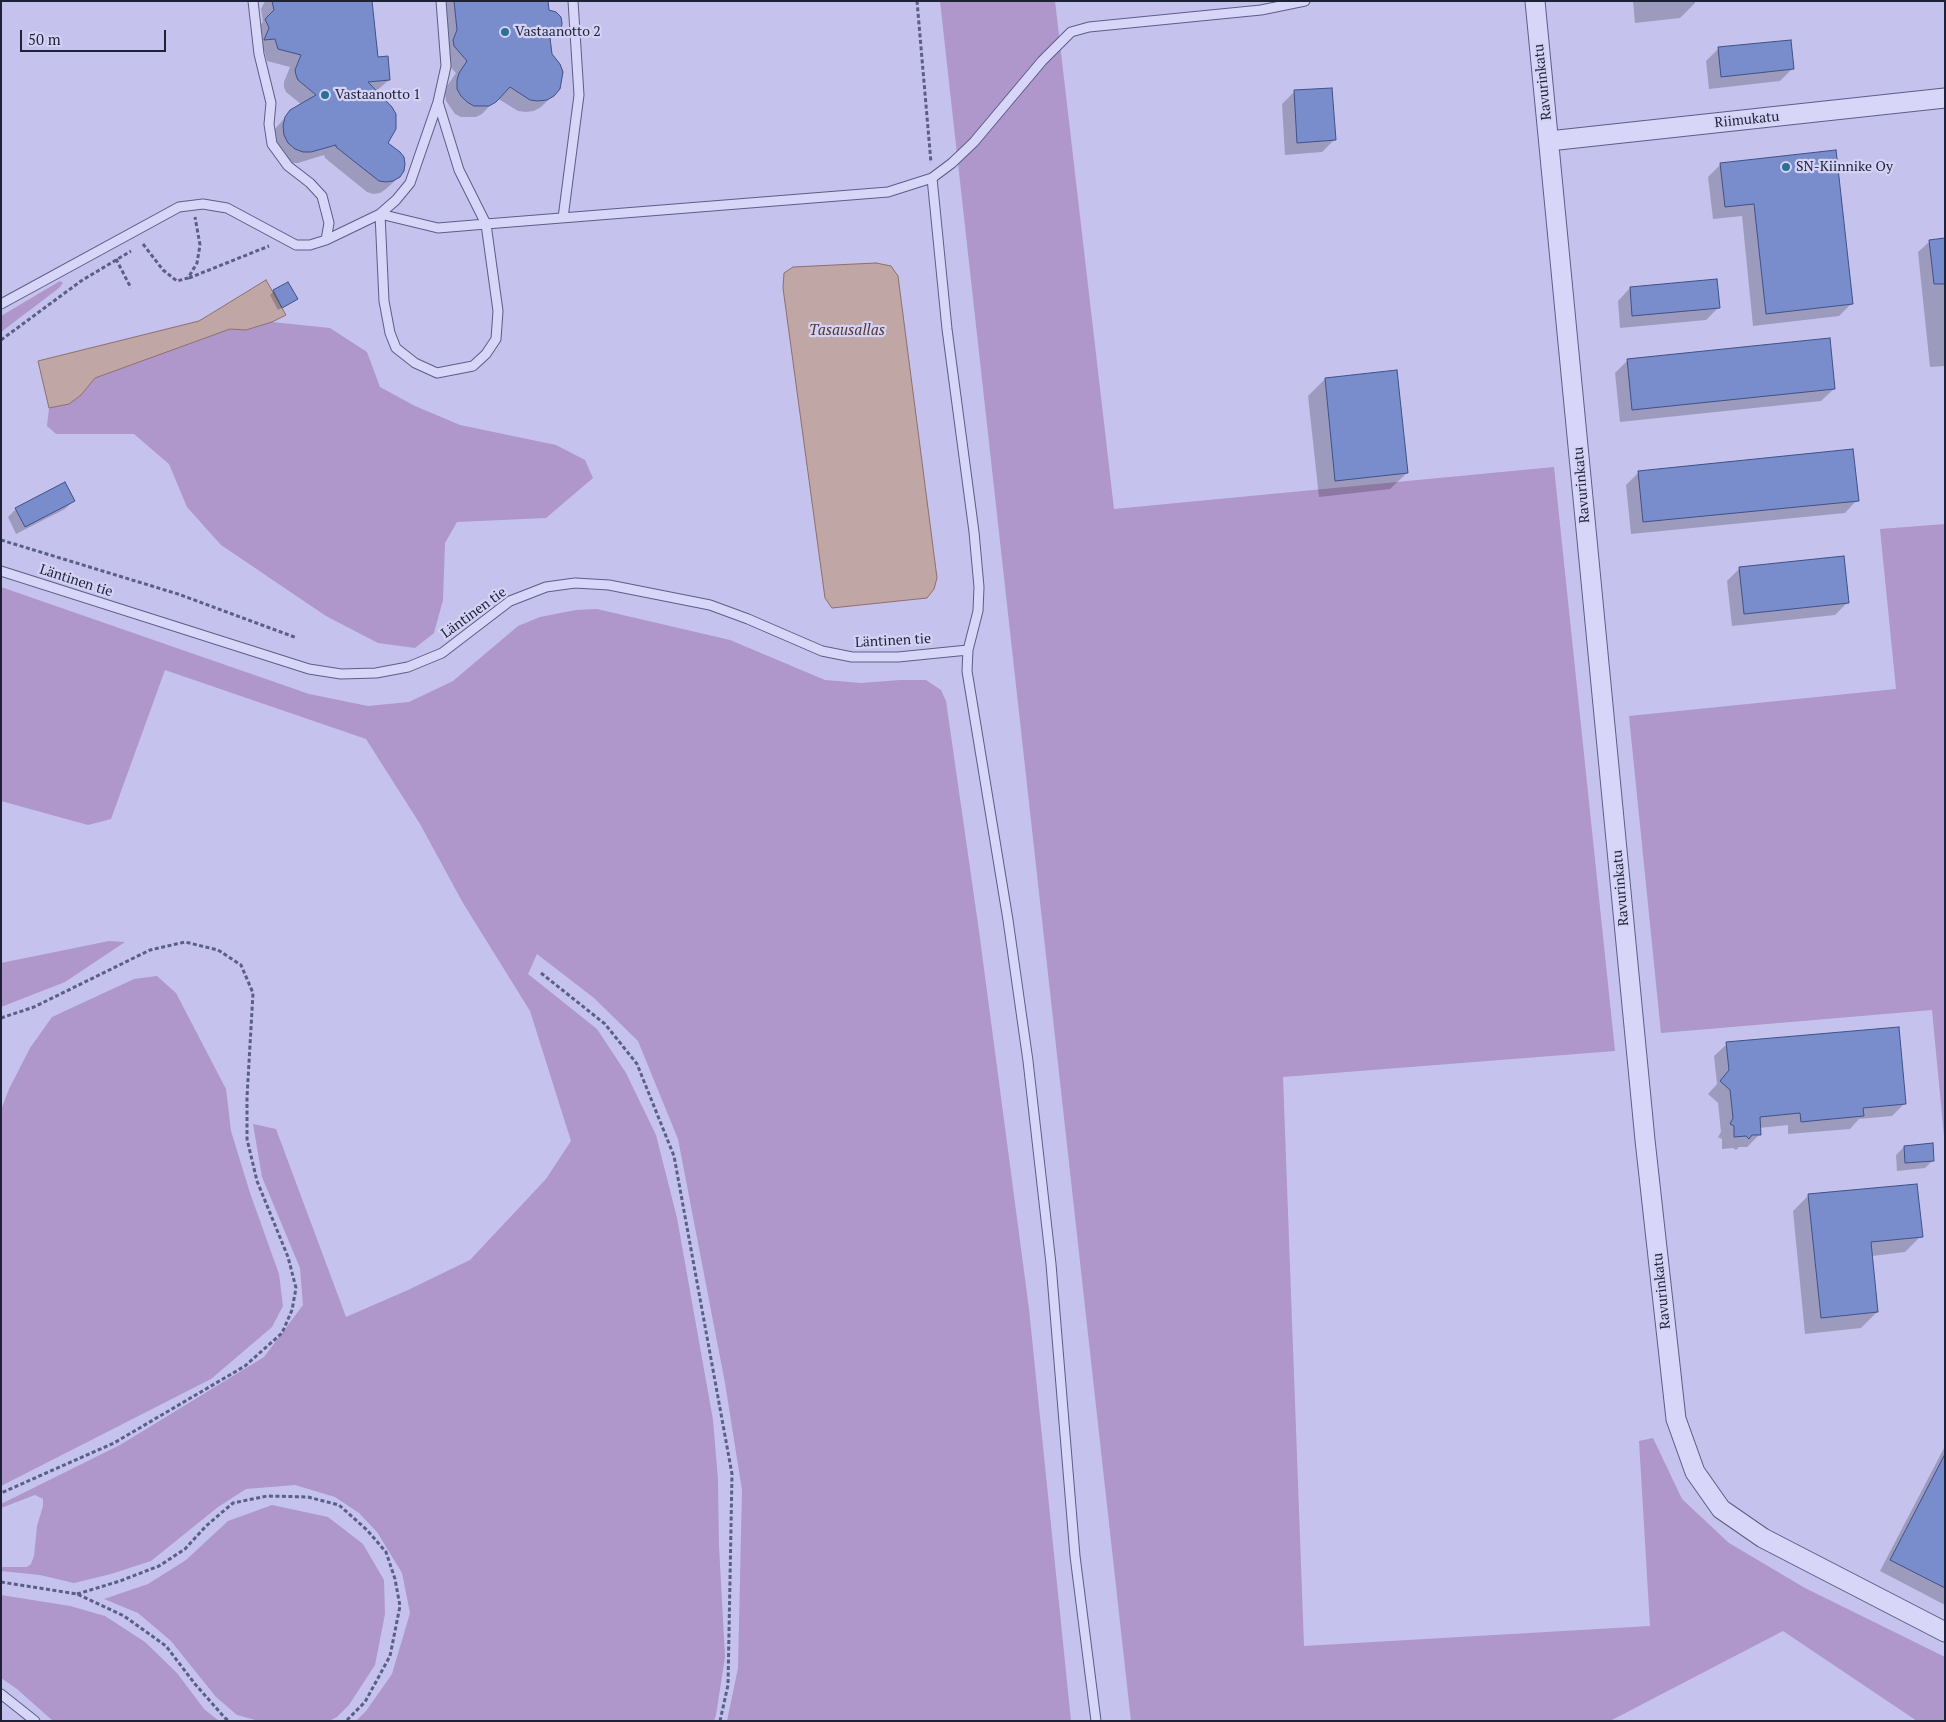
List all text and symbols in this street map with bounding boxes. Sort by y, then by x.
scale bar [22,20,169,52]
place label: Vastaanotto 2 [515,24,601,40]
marker: Vastaanotto 2 [499,26,511,38]
text: 50 m [28,29,61,49]
street label: Ravurinkatu [1531,43,1555,121]
place label: Vastaanotto 1 [335,87,421,103]
marker: Vastaanotto 1 [319,89,331,101]
street label: Riimukatu [1714,108,1780,132]
place label: SN-Kiinnike Oy [1796,159,1893,175]
marker: SN-Kiinnike Oy [1780,161,1792,173]
water label: Tasausallas [809,322,885,340]
street label: Ravurinkatu [1570,446,1594,524]
street label: Läntinen tie [37,561,115,601]
street label: Läntinen tie [438,584,510,642]
street label: Läntinen tie [855,631,931,651]
street label: Ravurinkatu [1609,849,1633,927]
street label: Ravurinkatu [1650,1252,1674,1330]

